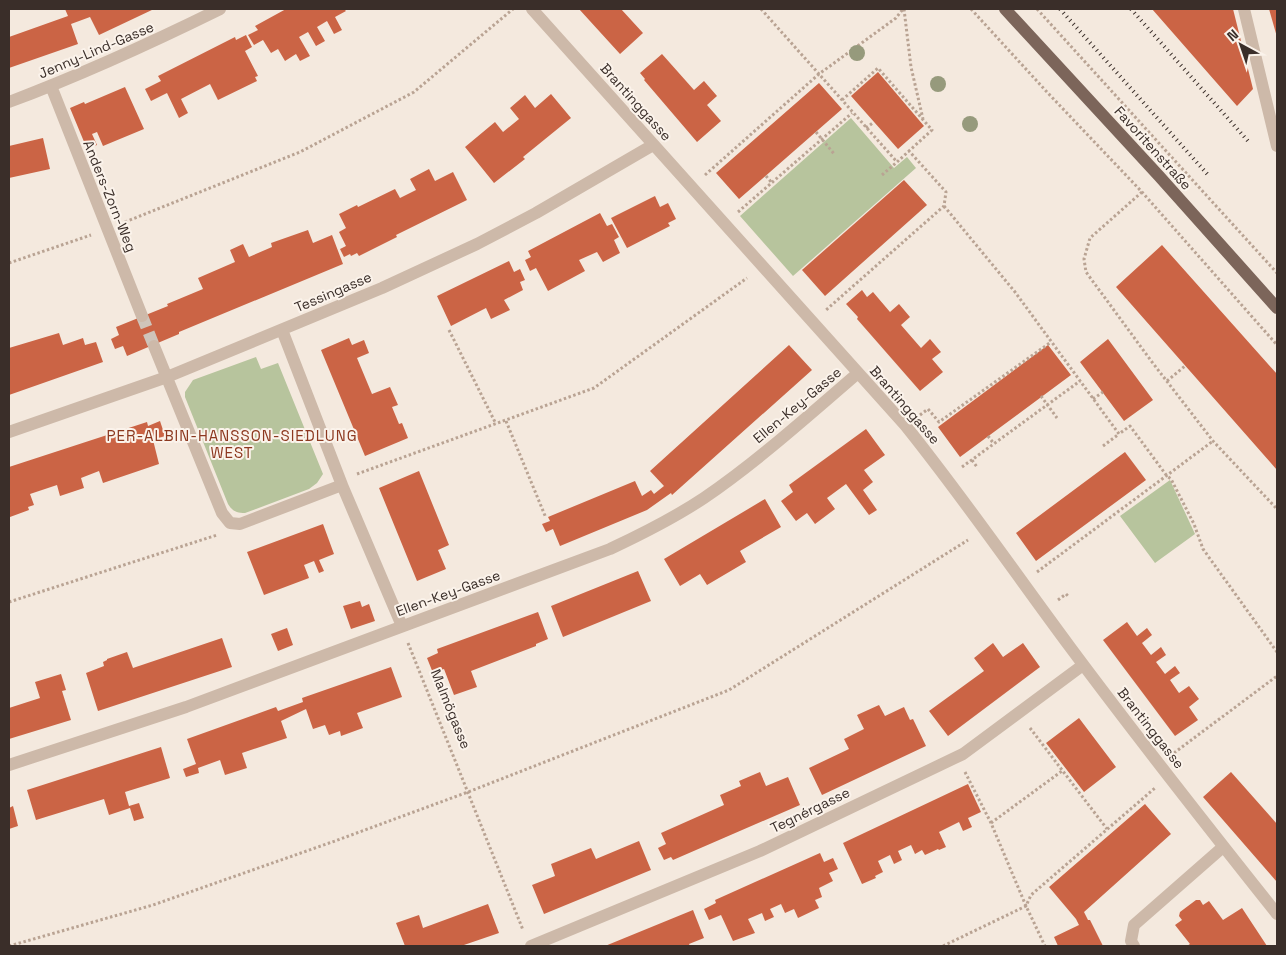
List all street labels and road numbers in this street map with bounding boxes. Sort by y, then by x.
street label: Jenny-Lind-Gasse [36,18,156,82]
street label: Brantinggasse [596,59,676,145]
street label: Favoritenstraße [1111,102,1195,194]
street label: Anders-Zorn-Weg [79,137,141,255]
street label: Tessingasse [292,268,374,316]
street label: Brantinggasse [866,362,944,448]
street label: Ellen-Key-Gasse [749,363,845,447]
street label: Ellen-Key-Gasse [393,566,503,620]
street label: Malmögasse [427,667,475,751]
street label: Brantinggasse [1114,684,1188,772]
street label: Tegnérgasse [767,783,853,837]

